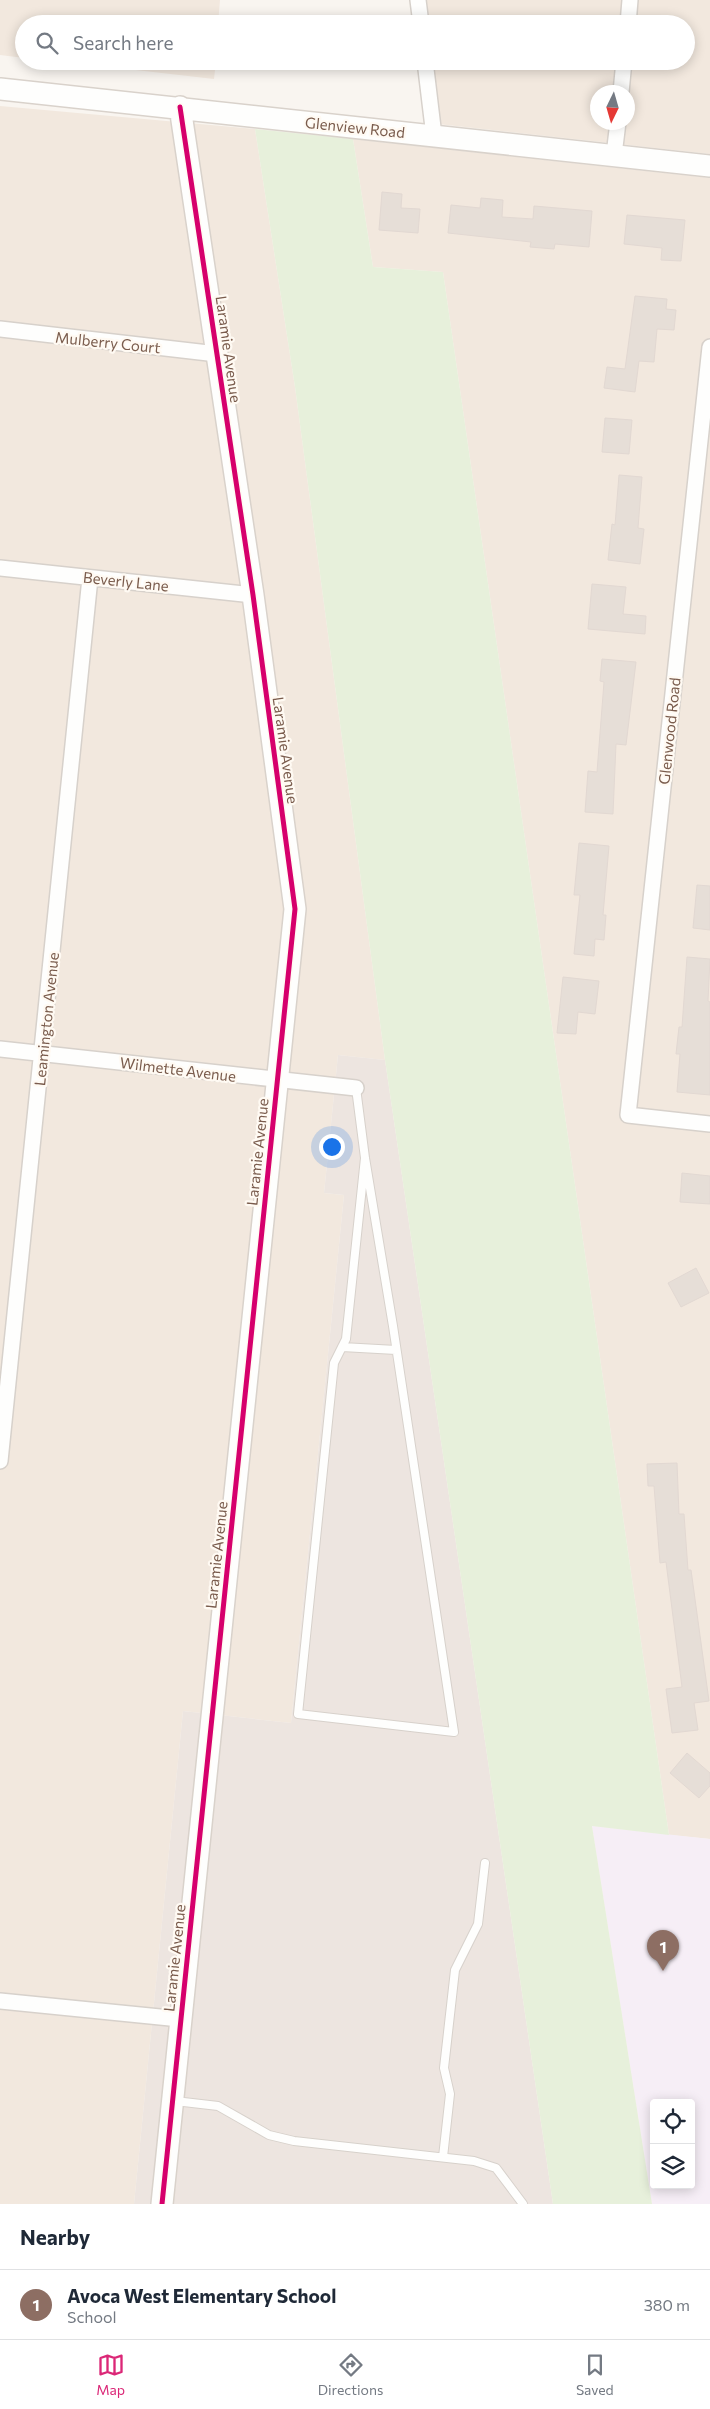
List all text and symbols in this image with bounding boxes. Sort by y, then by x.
search box [15,15,695,70]
icon: search [33,29,61,57]
text: Search here [73,31,173,54]
north arrow [590,85,635,130]
street label: Glenview Road [304,113,406,141]
street label: Laramie Avenue [213,294,245,404]
street label: Mulberry Court [55,328,161,356]
street label: Beverly Lane [82,568,170,594]
street label: Glenwood Road [654,677,684,785]
street label: Laramie Avenue [270,695,302,805]
street label: Leamington Avenue [30,951,62,1087]
street label: Wilmette Avenue [119,1053,237,1085]
street label: Laramie Avenue [242,1097,272,1207]
your location [319,1134,345,1160]
street label: Laramie Avenue [201,1500,231,1610]
street label: Laramie Avenue [159,1903,189,2013]
pin: 1 [647,1930,679,1971]
map controls [650,2099,695,2189]
button: locate [650,2099,695,2144]
button: layers [650,2144,695,2189]
text: Nearby [20,2224,90,2249]
text: Avoca West Elementary School [67,2284,336,2307]
text: 1 [32,2295,40,2314]
text: 380 m [644,2295,690,2314]
text: School [67,2307,117,2326]
tab: Map [96,2351,125,2398]
tab: Directions [318,2351,383,2398]
tab: Saved [576,2351,614,2398]

